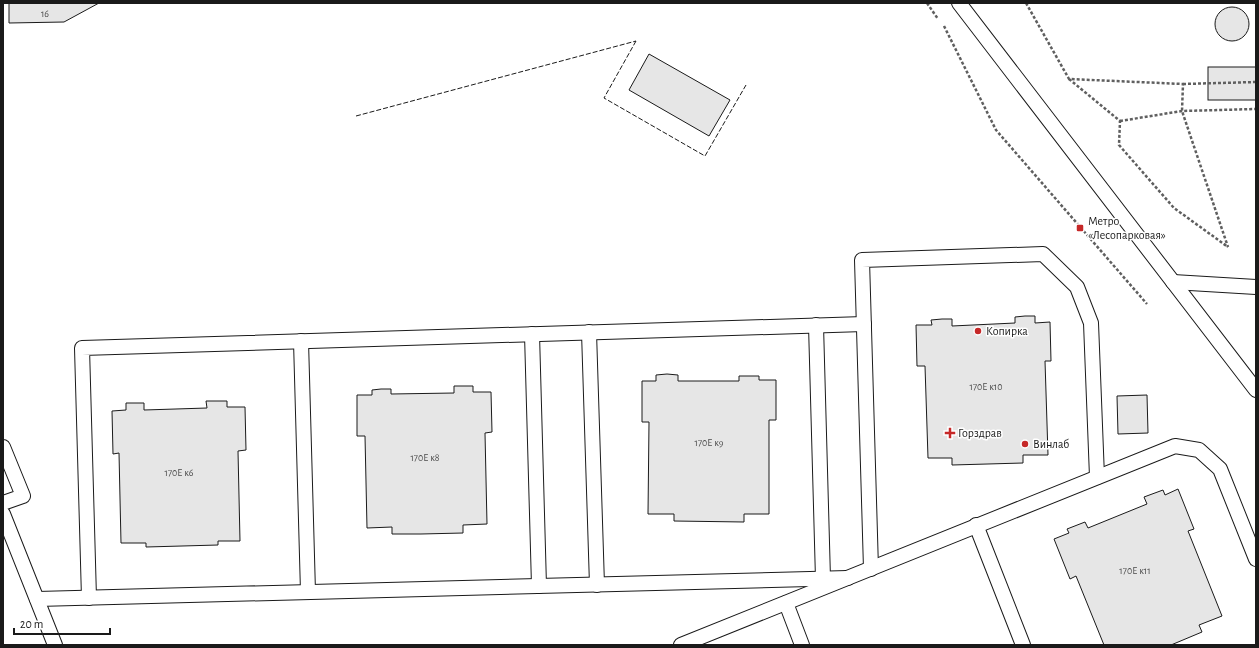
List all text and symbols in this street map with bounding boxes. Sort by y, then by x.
house number: 16 [41,9,49,19]
place label: Метро «Лесопарковая» [1088,215,1166,241]
marker: Метро «Лесопарковая» [1075,223,1085,233]
place label: Копирка [986,325,1028,337]
marker: Копирка [973,326,983,336]
house number: 170Е к10 [969,382,1003,392]
place label: Горздрав [958,427,1002,439]
marker: Горздрав [945,428,955,438]
house number: 170Е к9 [694,438,724,448]
place label: Винлаб [1033,438,1069,450]
marker: Винлаб [1020,439,1030,449]
house number: 170Е к8 [410,453,440,463]
house number: 170Е к6 [164,468,194,478]
house number: 170Е к11 [1119,566,1151,576]
scale bar [14,610,110,636]
text: 20 m [20,618,43,630]

